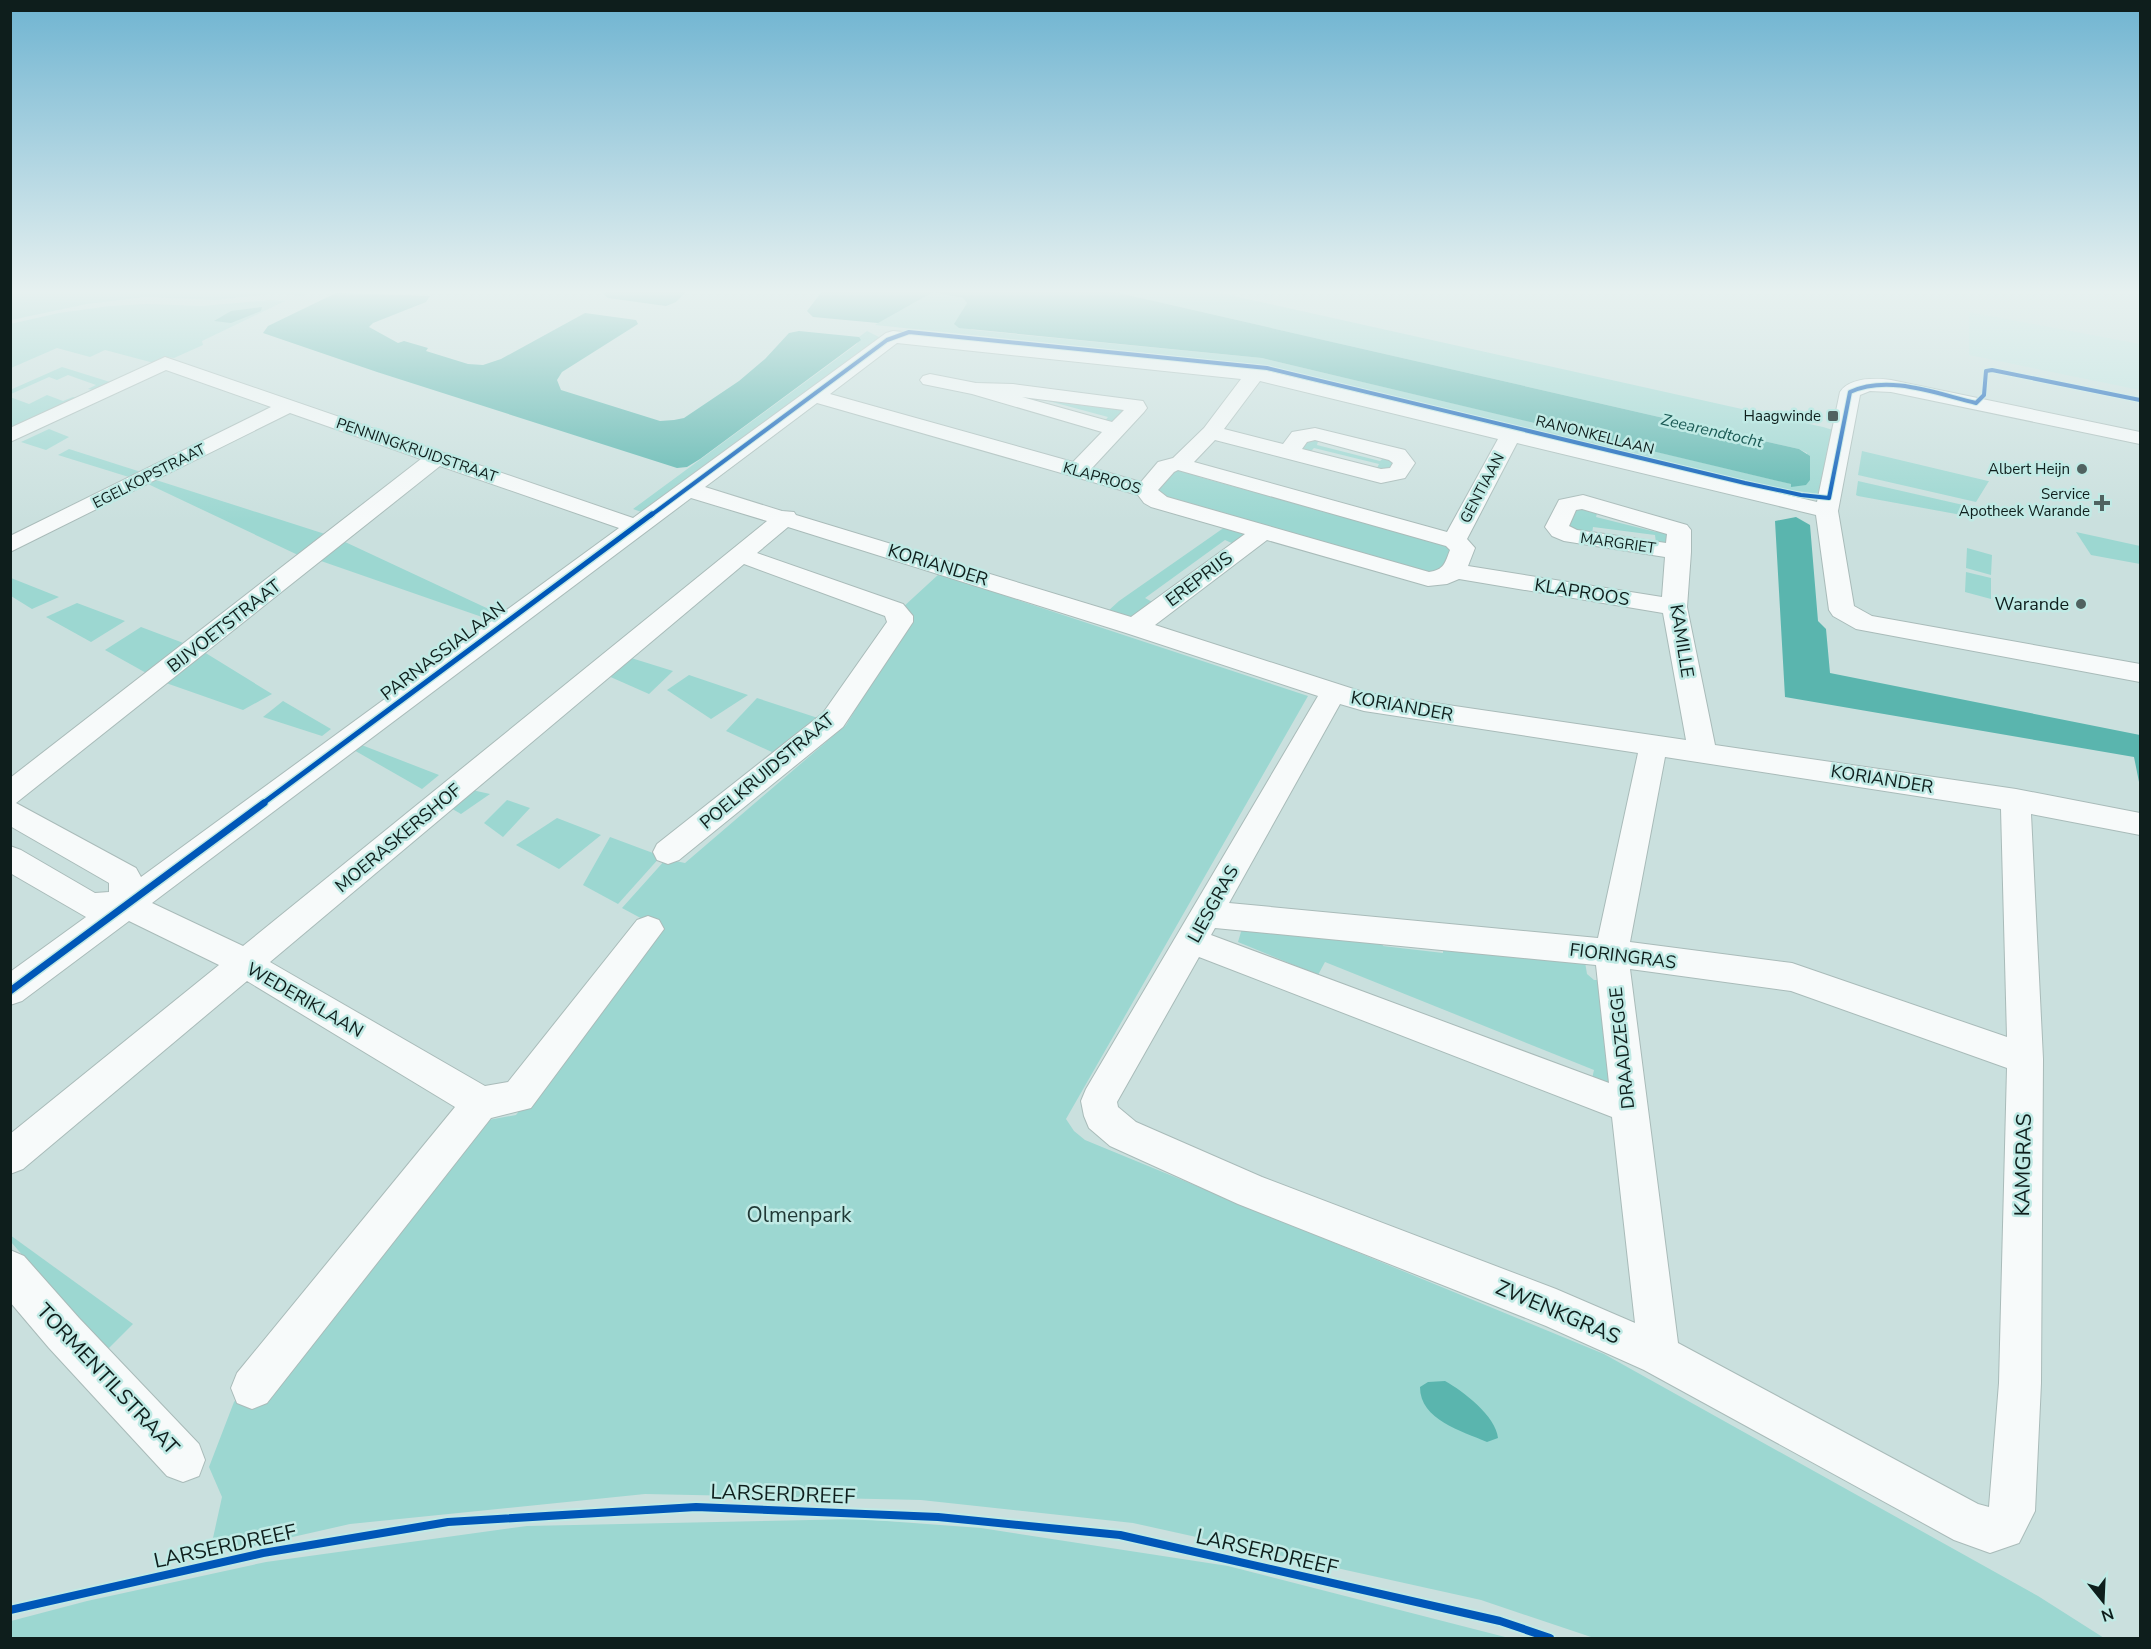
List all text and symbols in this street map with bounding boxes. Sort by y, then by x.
place label: Haagwinde [1744,406,1821,426]
water label: Zeearendtocht [1659,409,1765,453]
marker: Haagwinde [1826,409,1840,423]
street label: RANONKELLAAN [1534,411,1656,459]
street label: PENNINGKRUIDSTRAAT [334,413,500,487]
street label: EGELKOPSTRAAT [89,439,209,513]
street label: GENTIAAN [1455,449,1509,527]
street label: KLAPROOS [1061,457,1143,499]
place label: Albert Heijn [1988,459,2070,479]
marker: Albert Heijn [2075,462,2089,476]
place label: Service Apotheek Warande [1959,484,2090,521]
marker: Service Apotheek Warande [2095,496,2109,510]
street label: MARGRIET [1579,528,1657,558]
street label: KORIANDER [885,538,991,592]
street label: EREPRIJS [1161,546,1237,612]
street label: KLAPROOS [1533,573,1631,611]
street label: BIJVOETSTRAAT [162,574,286,678]
place label: Warande [1994,592,2069,616]
street label: PARNASSIALAAN [376,596,510,706]
marker: Warande [2074,597,2088,611]
street label: KAMILLE [1664,603,1700,679]
street label: KORIANDER [1349,685,1455,727]
street label: POELKRUIDSTRAAT [695,707,840,834]
street label: KORIANDER [1829,759,1935,799]
street label: MOERASKERSHOF [330,778,466,898]
street label: LIESGRAS [1182,861,1244,947]
street label: FIORINGRAS [1568,938,1678,974]
street label: WEDERIKLAAN [242,957,368,1043]
street label: DRAADZEGGE [1604,986,1640,1110]
street label: KAMGRAS [2008,1113,2038,1217]
park label: Olmenpark [747,1201,852,1229]
street label: ZWENKGRAS [1491,1273,1625,1351]
street label: TORMENTILSTRAAT [30,1297,186,1461]
street label: LARSERDREEF [710,1477,856,1511]
street label: LARSERDREEF [151,1517,299,1575]
street label: LARSERDREEF [1193,1522,1341,1582]
north arrow [2073,1571,2133,1631]
text: N [2098,1602,2116,1627]

